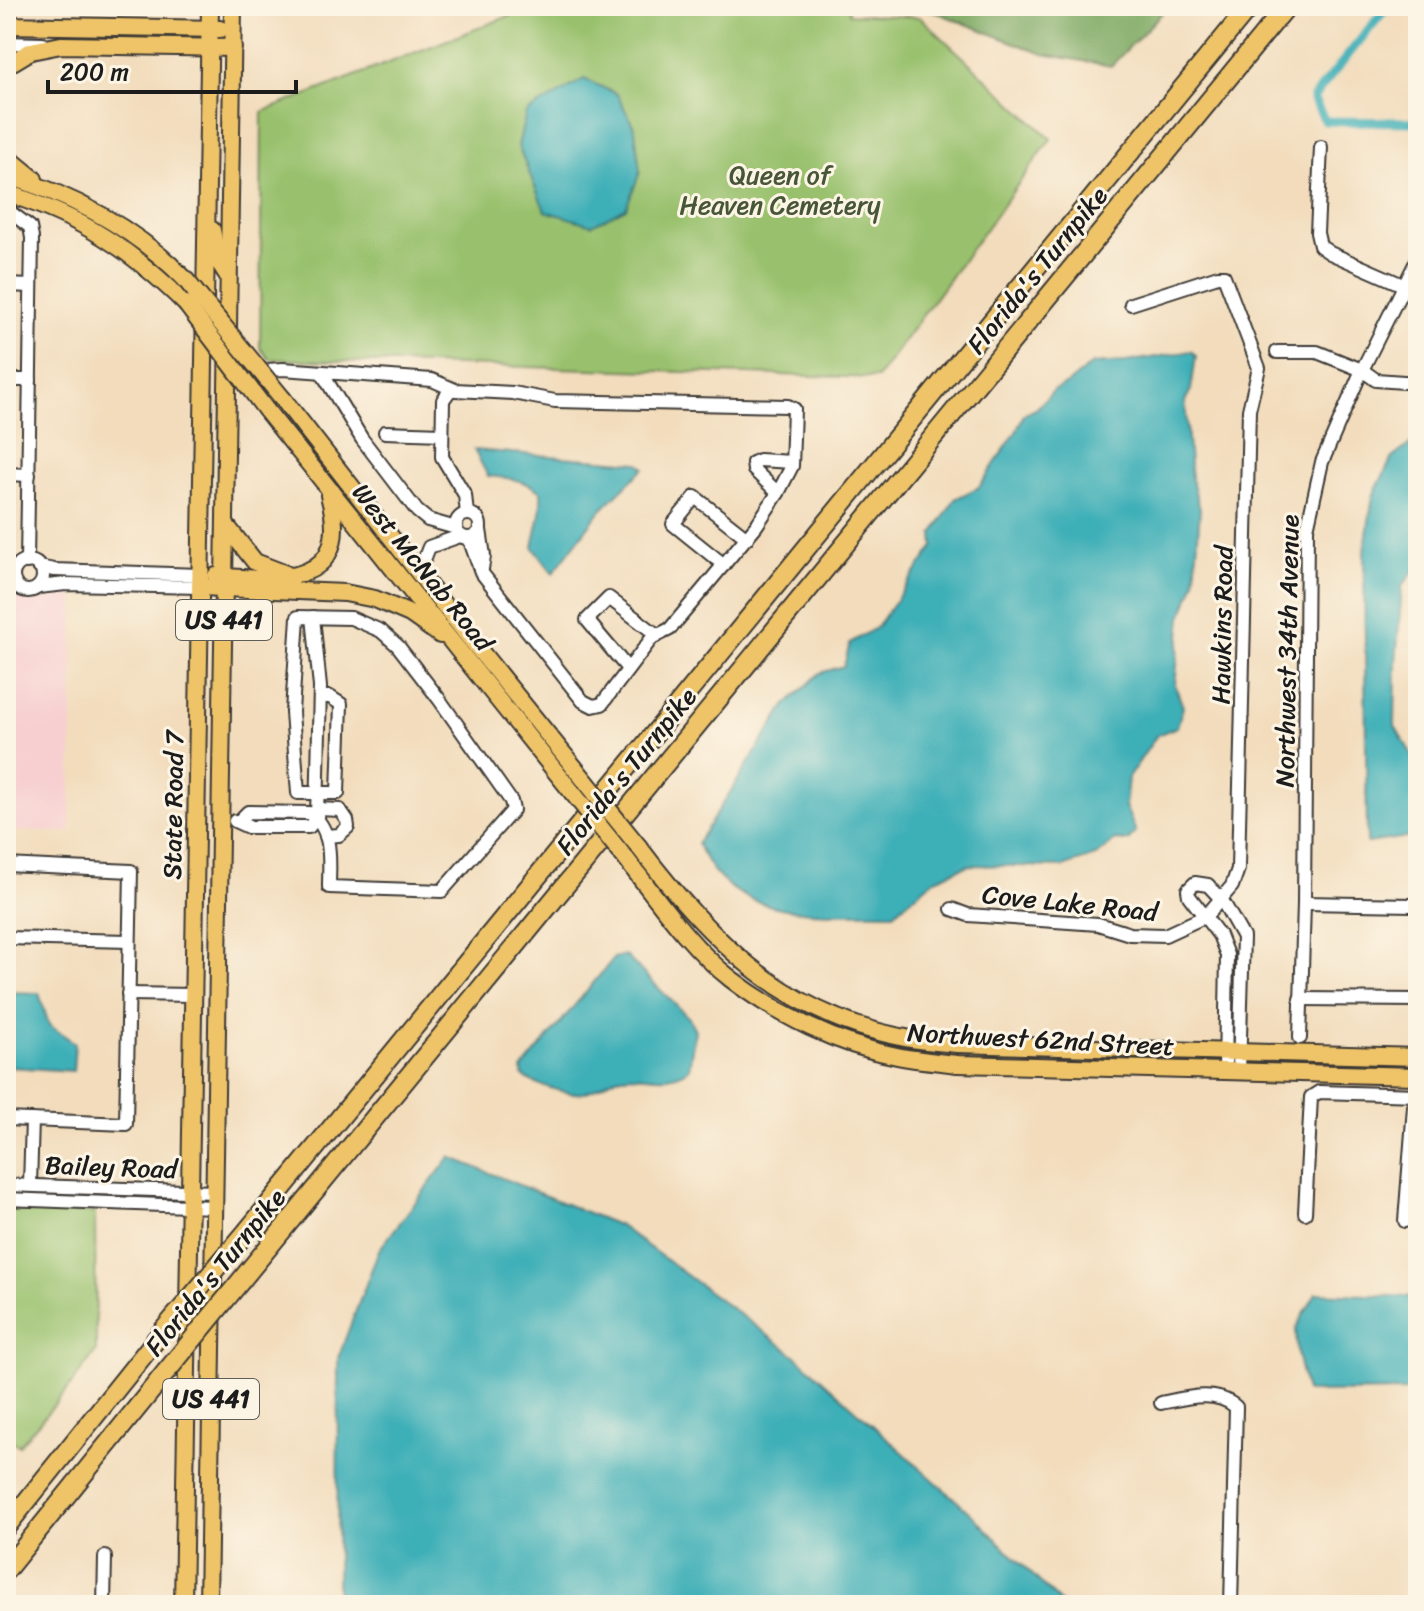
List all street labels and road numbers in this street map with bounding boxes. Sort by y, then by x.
street label: Florida's Turnpike [954,175,1120,364]
street label: West McNab Road [340,472,507,664]
street label: Northwest 34th Avenue [1262,514,1312,788]
street label: Hawkins Road [1198,543,1246,705]
road number: US 441 [176,600,272,640]
street label: Florida's Turnpike [543,676,709,865]
street label: State Road 7 [149,728,197,880]
street label: Cove Lake Road [980,871,1162,935]
street label: Northwest 62nd Street [906,1009,1176,1069]
street label: Bailey Road [44,1142,180,1192]
street label: Florida's Turnpike [132,1177,298,1366]
road number: US 441 [163,1379,259,1419]

